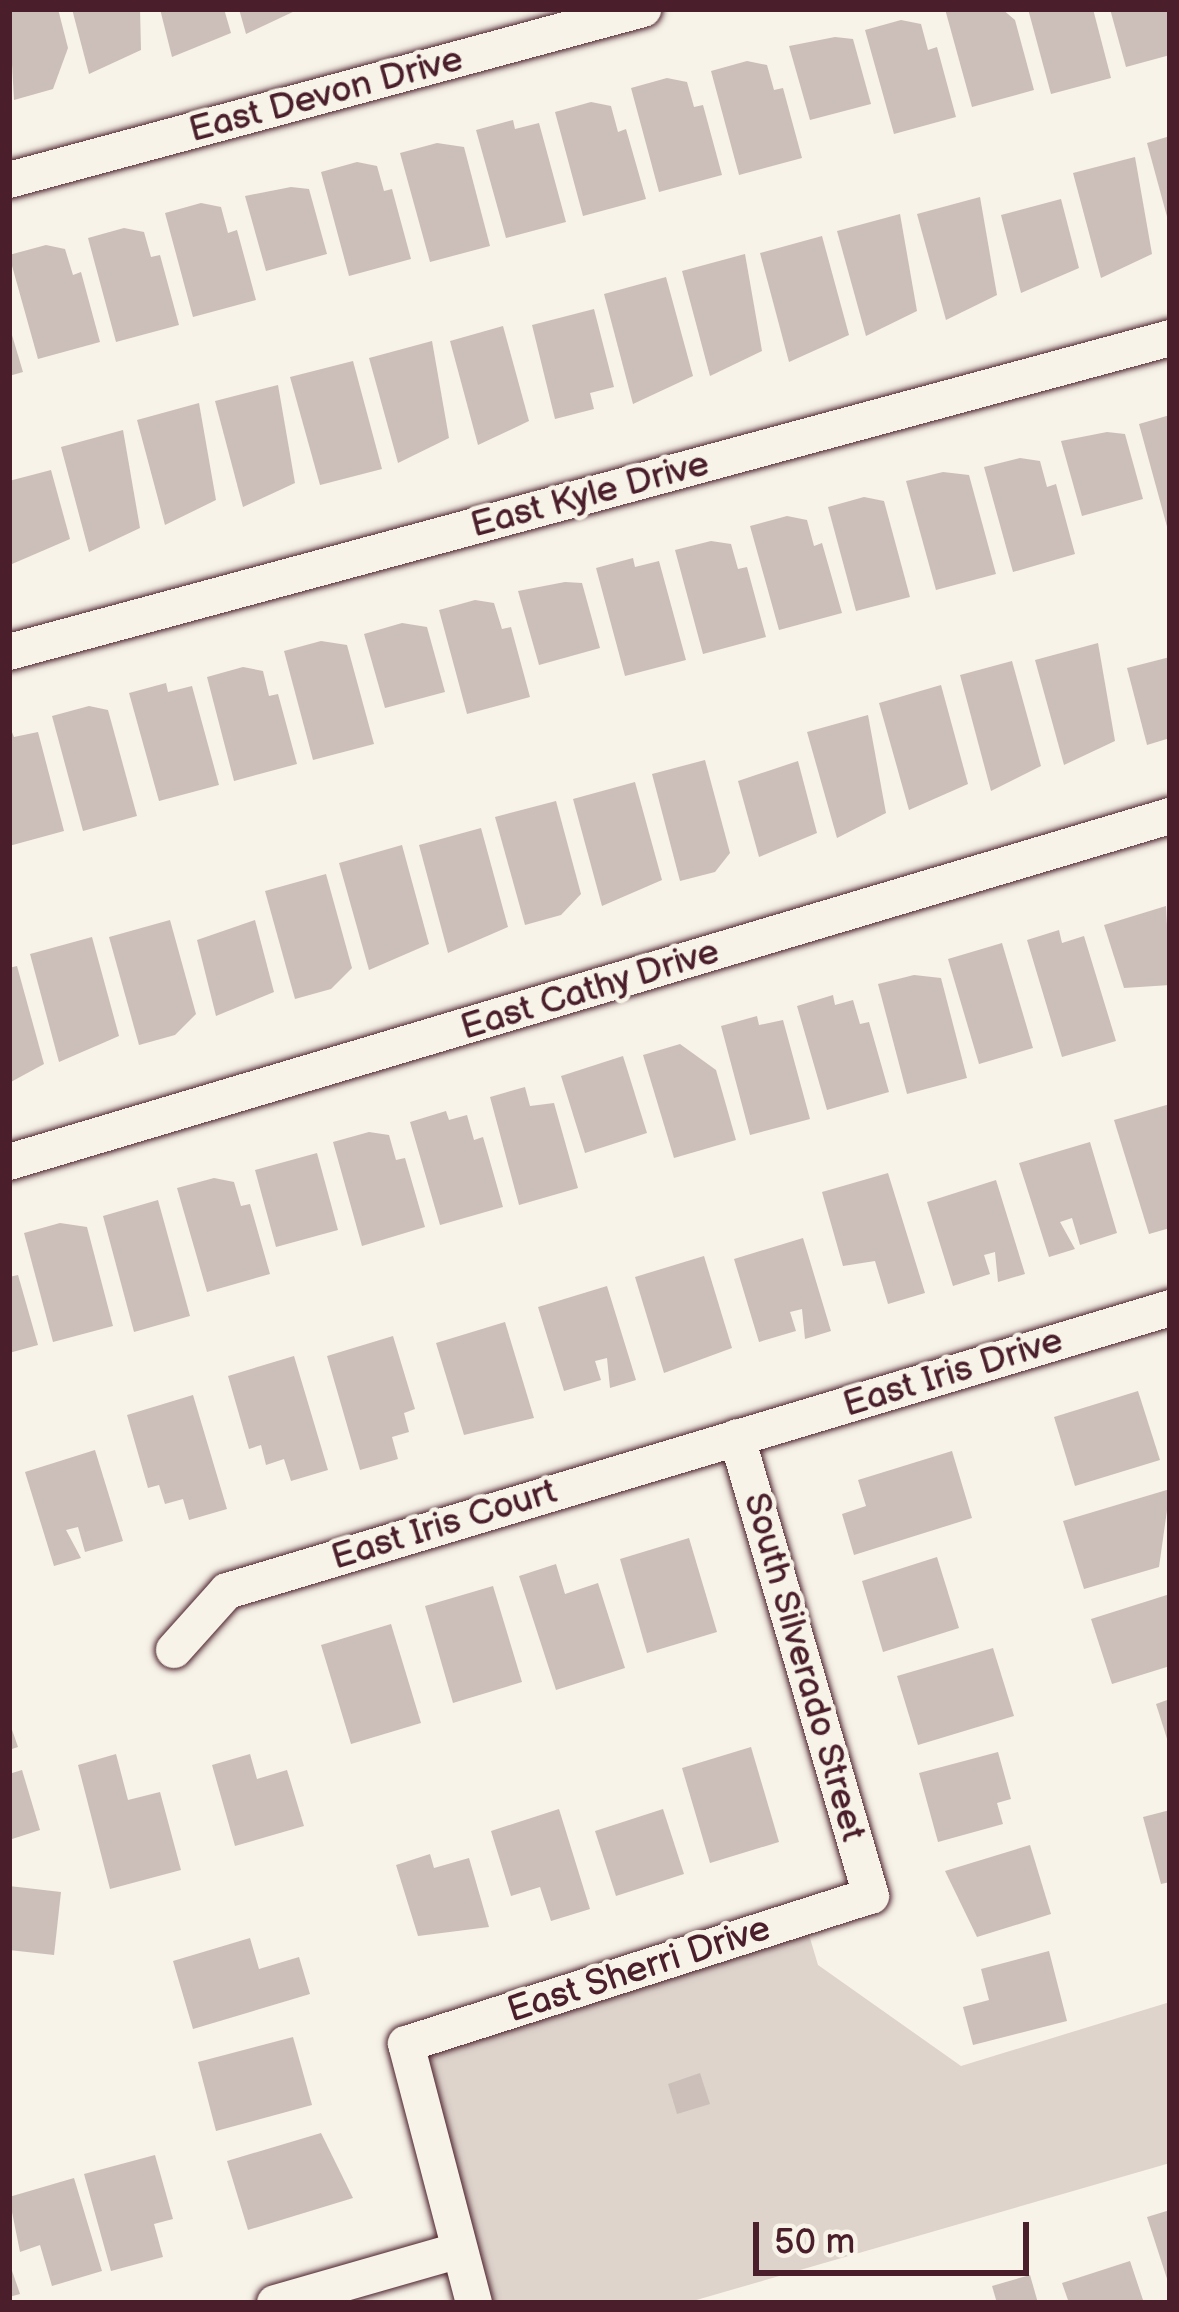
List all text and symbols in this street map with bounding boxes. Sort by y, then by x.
street label: East Devon Drive [184,38,468,152]
street label: East Kyle Drive [466,442,714,548]
street label: East Cathy Drive [454,930,726,1050]
street label: East Iris Drive [838,1319,1068,1427]
street label: East Iris Court [326,1470,562,1580]
street label: South Silverado Street [733,1487,875,1847]
street label: East Sherri Drive [502,1907,776,2033]
scale bar [759,2198,1035,2272]
text: 50 m [774,2221,855,2264]

